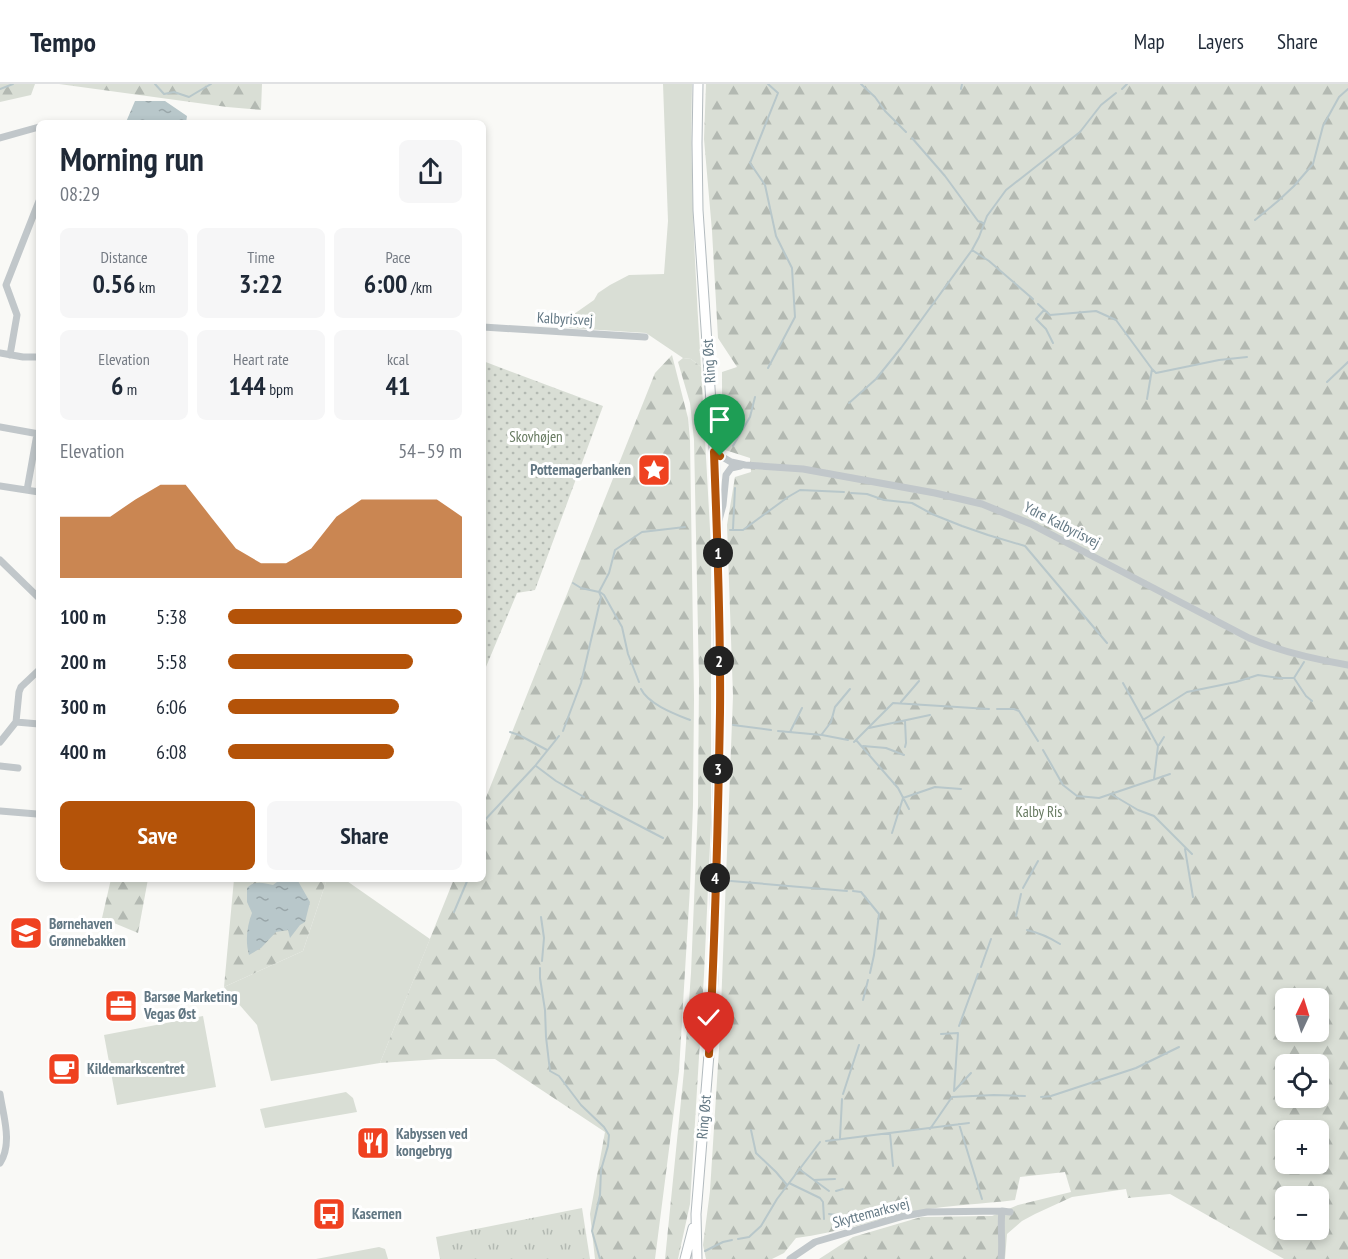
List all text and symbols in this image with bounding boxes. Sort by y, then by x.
text: Tempo [30,23,96,60]
text: Map [1134,28,1165,55]
text: Layers [1198,28,1244,55]
text: Share [1277,28,1318,55]
text: Morning run [60,137,204,180]
button: share [399,140,462,203]
text: 08:29 [60,181,100,207]
text: Distance [100,247,148,267]
text: Time [247,247,275,267]
text: Pace [385,247,411,267]
text: 0.56 [93,267,135,300]
text: 3:22 [239,267,283,300]
text: 6:00 [364,267,408,300]
text: km [135,277,155,297]
text: /km [408,277,432,297]
street label: Kalbyrisvej [536,308,594,329]
street label: Ring Øst [697,338,720,384]
text: Elevation [98,349,150,369]
text: Heart rate [233,349,289,369]
text: kcal [387,349,409,369]
text: 6 [111,369,123,402]
text: 144 [228,369,266,402]
text: 41 [386,369,410,402]
text: m [123,379,137,399]
text: bpm [266,379,294,399]
pin [694,394,745,456]
icon: arrive [703,403,736,436]
park label: Skovhøjen [509,427,563,446]
text: Elevation [60,438,124,464]
text: 54–59 m [398,438,462,464]
place icon: Pottemagerbanken [636,452,672,488]
place label: Pottemagerbanken [530,460,631,479]
street label: Ydre Kalbyrisvej [1021,497,1104,552]
pin: 1 [703,538,733,568]
text: 1 [714,543,722,563]
text: 100 m [60,604,106,630]
text: 5:38 [156,604,187,630]
pin: 2 [704,646,734,676]
text: 200 m [60,649,106,675]
text: 5:58 [156,649,187,675]
text: 2 [715,651,723,671]
text: 300 m [60,694,106,720]
text: 6:06 [156,694,187,720]
text: 400 m [60,739,106,765]
text: 6:08 [156,739,187,765]
pin: 3 [703,754,733,784]
text: 3 [714,759,722,779]
button: Save [60,801,255,870]
button: Share [267,801,462,870]
park label: Kalby Ris [1016,802,1062,821]
pin: 4 [700,863,730,893]
text: 4 [711,868,719,888]
place label: Børnehaven Grønnebakken [49,914,126,950]
school or university icon: Børnehaven Grønnebakken [8,915,44,951]
place label: Barsøe Marketing Vegas Øst [143,987,238,1023]
office icon: Barsøe Marketing Vegas Øst [103,988,139,1024]
north arrow [1275,988,1329,1042]
map controls [1275,988,1329,1240]
pin [683,992,734,1054]
icon: check [692,1001,725,1034]
cafe icon: Kildemarkscentret [46,1051,82,1087]
button: locate [1275,1054,1329,1108]
place label: Kildemarkscentret [87,1059,185,1078]
street label: Ring Øst [692,1094,715,1140]
button: + [1275,1120,1329,1174]
place label: Kabyssen ved kongebryg [396,1124,468,1160]
restaurant icon: Kabyssen ved kongebryg [355,1125,391,1161]
button: − [1275,1186,1329,1240]
street label: Skyttemarksvej [831,1193,911,1232]
bus stop icon: Kasernen [311,1196,347,1232]
place label: Kasernen [352,1204,402,1223]

